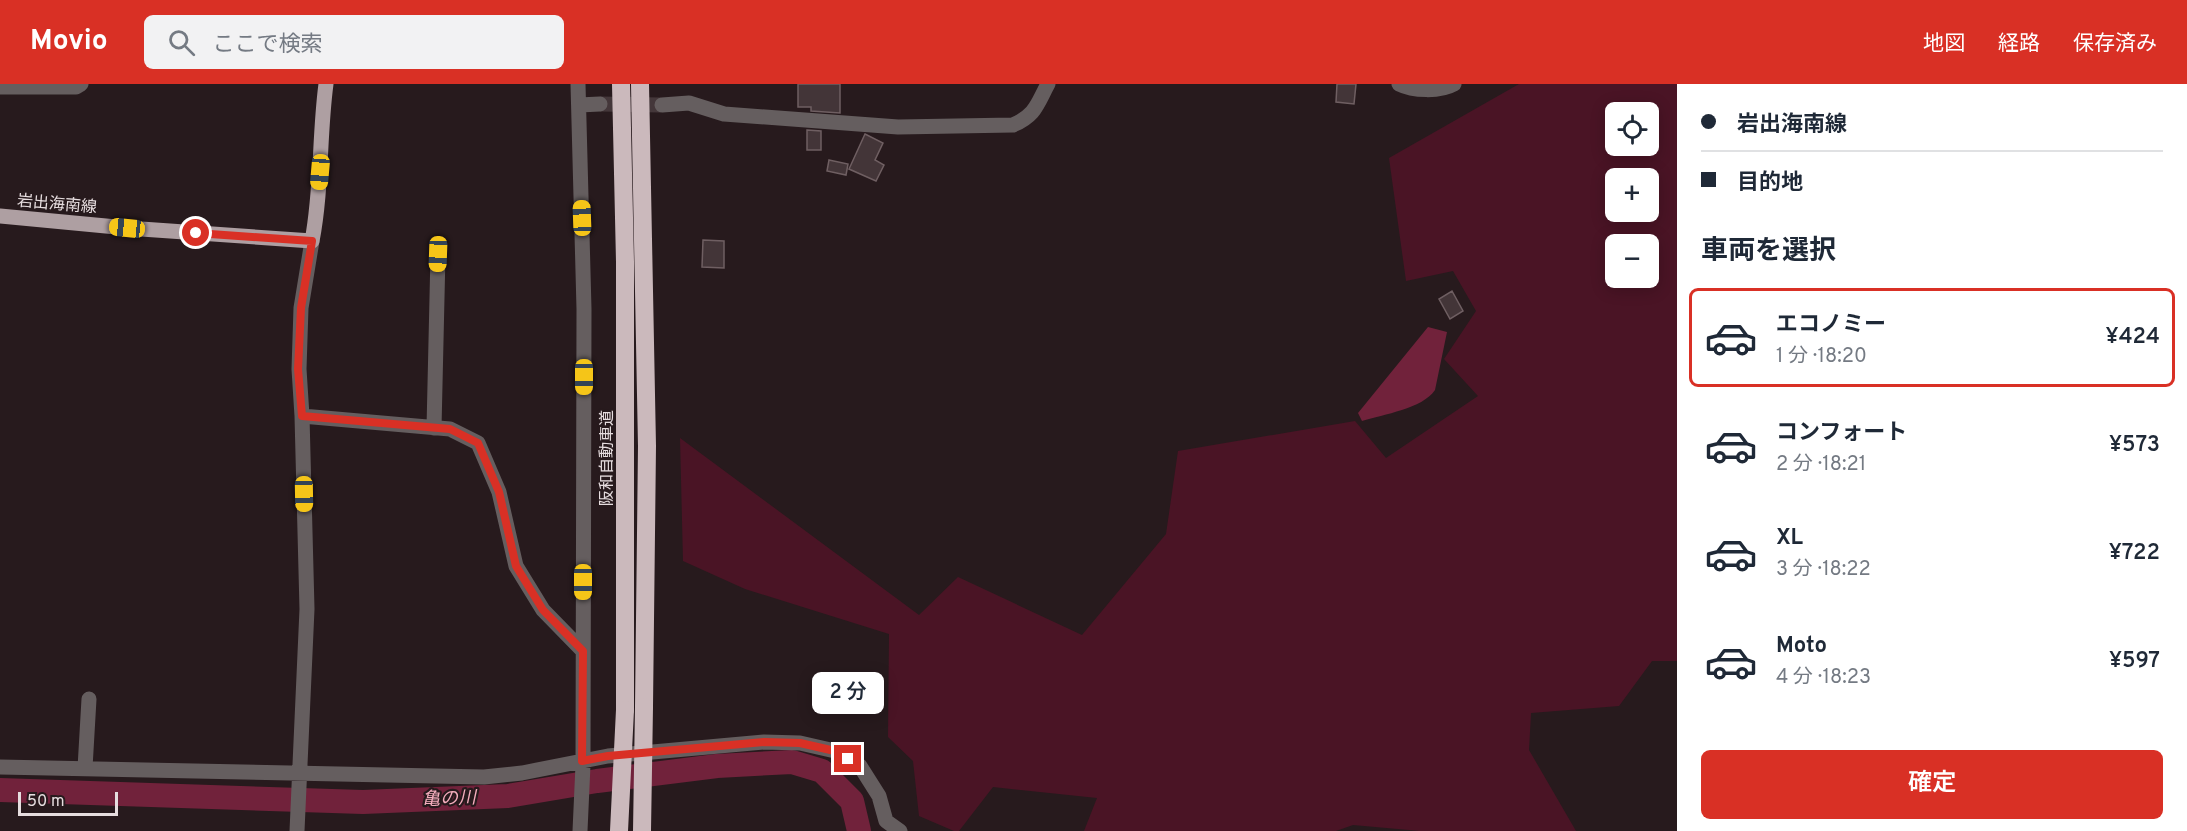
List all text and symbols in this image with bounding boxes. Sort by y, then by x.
search box [144,15,564,69]
text: Movio [30,24,108,60]
icon: search [165,26,198,59]
text: 地図 [1923,31,1965,58]
text: 経路 [1998,31,2040,58]
text: 保存済み [2073,31,2157,58]
text: ここで検索 [213,32,323,59]
map controls [1605,102,1659,288]
button: locate [1605,102,1659,156]
text: 岩出海南線 [1737,112,1847,139]
car [309,153,331,191]
button: + [1605,168,1659,222]
text: 目的地 [1737,170,1803,197]
street label: 岩出海南線 [16,192,98,218]
car [572,200,592,236]
car [108,217,146,239]
route start [182,219,209,246]
button: − [1605,234,1659,288]
text: 車両を選択 [1701,235,1836,269]
car [428,236,448,272]
icon: car [1704,311,1758,365]
text: エコノミー [1776,312,1886,339]
text: ¥424 [2106,324,2160,351]
text: 1 分 · 18:20 [1776,344,1867,370]
car [575,359,593,395]
street label: 阪和自動車道 [598,410,618,506]
icon: car [1704,419,1758,473]
text: コンフォート [1776,420,1907,447]
text: ¥573 [2109,432,2160,459]
text: 2 分 · 18:21 [1776,452,1866,478]
car [295,476,313,512]
text: XL [1776,525,1803,552]
icon: car [1704,527,1758,581]
text: ¥722 [2109,540,2160,567]
text: 3 分 · 18:22 [1776,557,1871,583]
car [574,564,592,600]
text: Moto [1776,633,1827,660]
icon: car [1704,635,1758,689]
text: ¥597 [2109,648,2160,675]
text: 4 分 · 18:23 [1776,665,1871,691]
callout: 2 分 [812,672,884,714]
text: 2 分 [829,680,867,706]
route end [834,745,861,772]
button: 確定 [1701,750,2163,819]
water label: 亀の川 [422,787,478,812]
scale bar [18,789,118,816]
text: 50 m [27,792,65,812]

